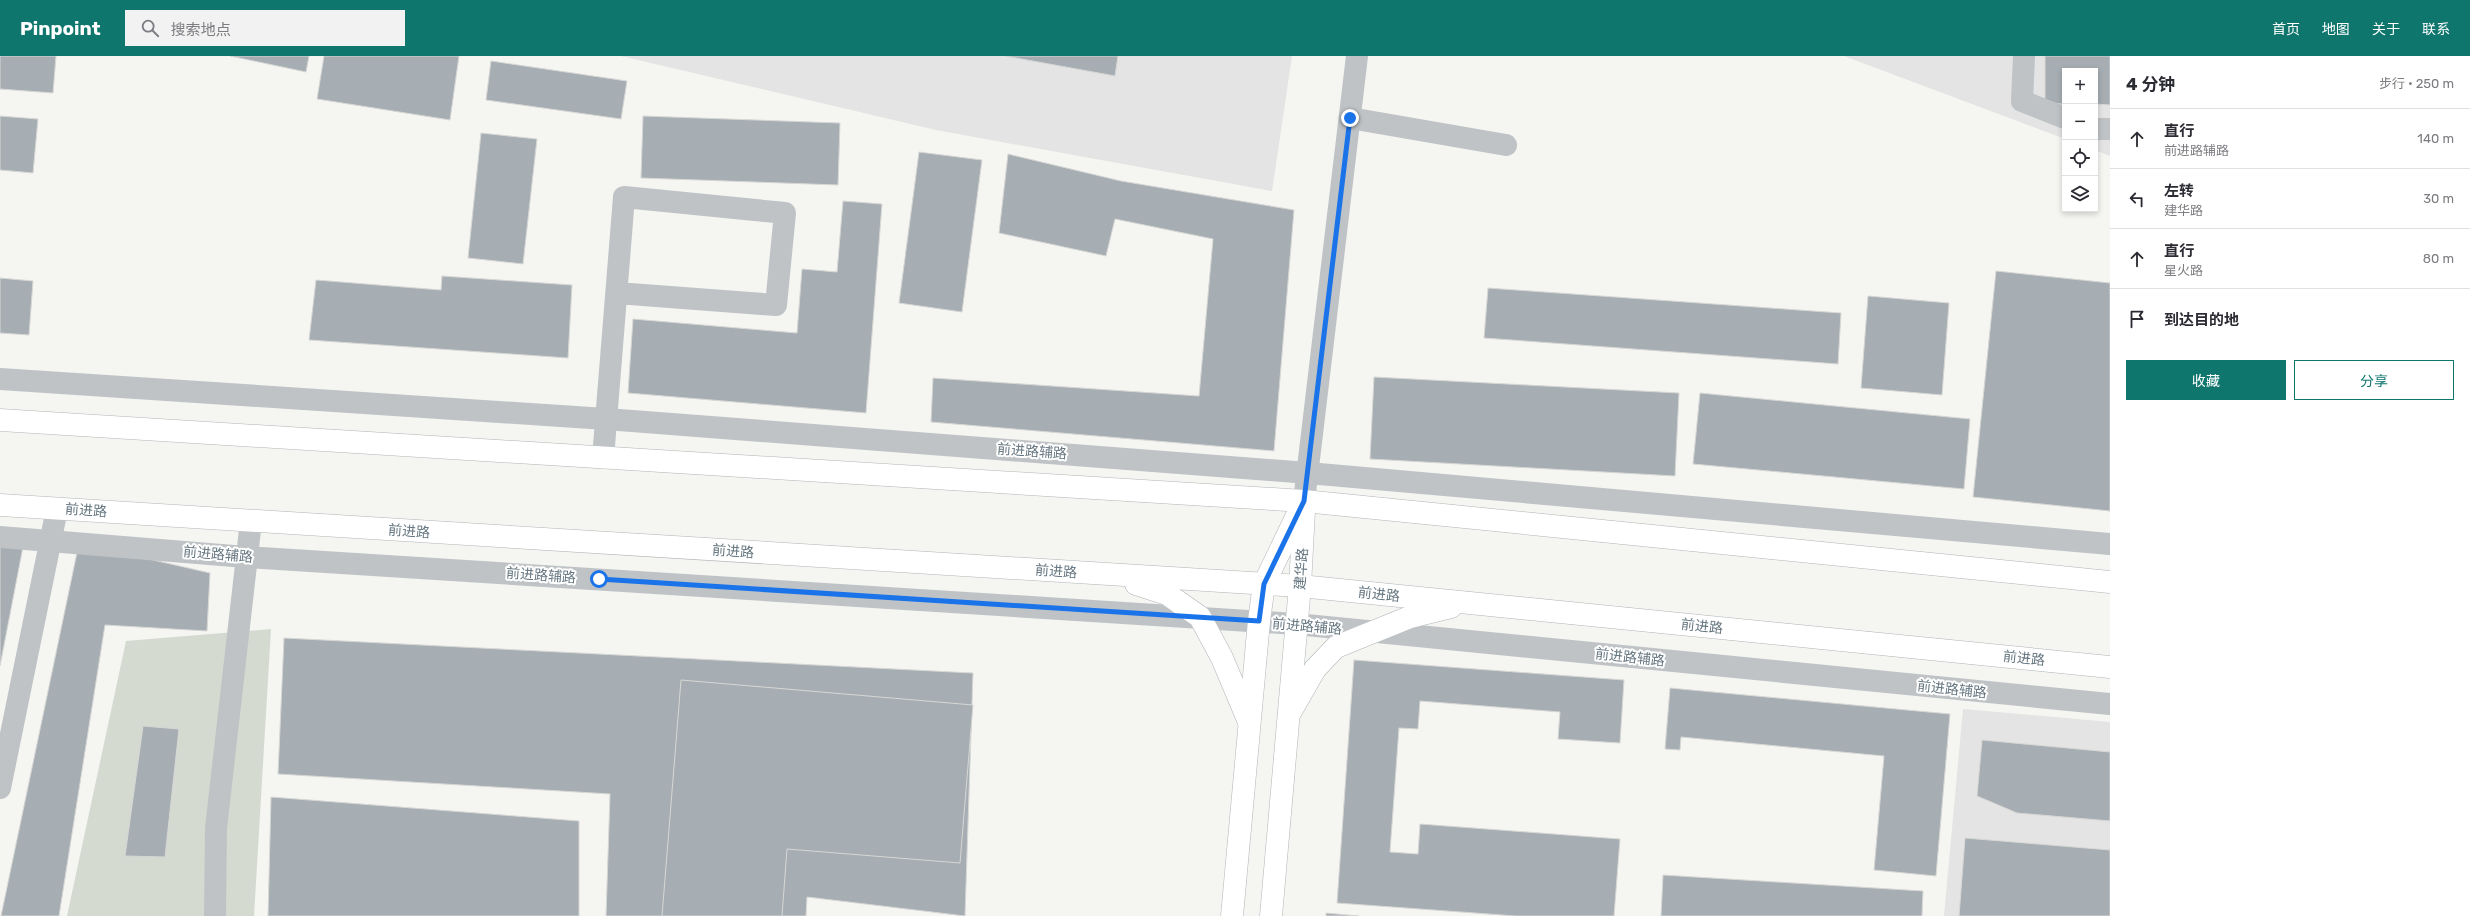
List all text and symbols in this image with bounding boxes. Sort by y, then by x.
search box [125,10,405,46]
text: Pinpoint [20,17,101,40]
icon: search [139,17,161,39]
text: 搜索地点 [171,21,231,39]
text: 首页 [2272,21,2300,38]
text: 地图 [2322,21,2350,38]
text: 关于 [2372,21,2400,38]
text: 联系 [2422,21,2450,38]
map controls [2062,68,2098,212]
button: + [2062,68,2098,104]
text: 4 分钟 [2126,74,2175,94]
text: 步行 · 250 m [2379,76,2454,91]
button: − [2062,104,2098,140]
route end [1341,109,1359,127]
text: 直行 [2164,122,2194,140]
icon: ahead [2126,128,2148,150]
text: 140 m [2417,131,2454,146]
button: locate [2062,140,2098,176]
text: 前进路辅路 [2164,143,2229,158]
button: layers [2062,176,2098,212]
text: 左转 [2164,182,2194,200]
icon: left [2126,188,2148,210]
text: 30 m [2423,191,2454,206]
text: 建华路 [2164,203,2203,218]
text: 直行 [2164,242,2194,260]
icon: ahead [2126,248,2148,270]
text: 80 m [2423,251,2454,266]
text: 星火路 [2164,263,2203,278]
icon: arrive [2126,308,2148,330]
text: 到达目的地 [2164,311,2239,329]
button: 收藏 [2126,360,2286,400]
button: 分享 [2294,360,2454,400]
street label: 前进路辅路 [996,441,1067,462]
street label: 前进路 [64,501,108,520]
street label: 前进路 [387,522,431,541]
street label: 前进路 [711,542,755,561]
street label: 前进路辅路 [182,543,254,566]
street label: 建华路 [1292,547,1311,591]
street label: 前进路 [1034,562,1078,581]
street label: 前进路辅路 [505,565,576,586]
route start [590,570,608,588]
street label: 前进路 [1357,584,1401,605]
street label: 前进路辅路 [1271,615,1343,638]
street label: 前进路 [1680,616,1724,637]
street label: 前进路辅路 [1594,645,1666,670]
street label: 前进路 [2002,648,2046,669]
street label: 前进路辅路 [1916,677,1988,702]

